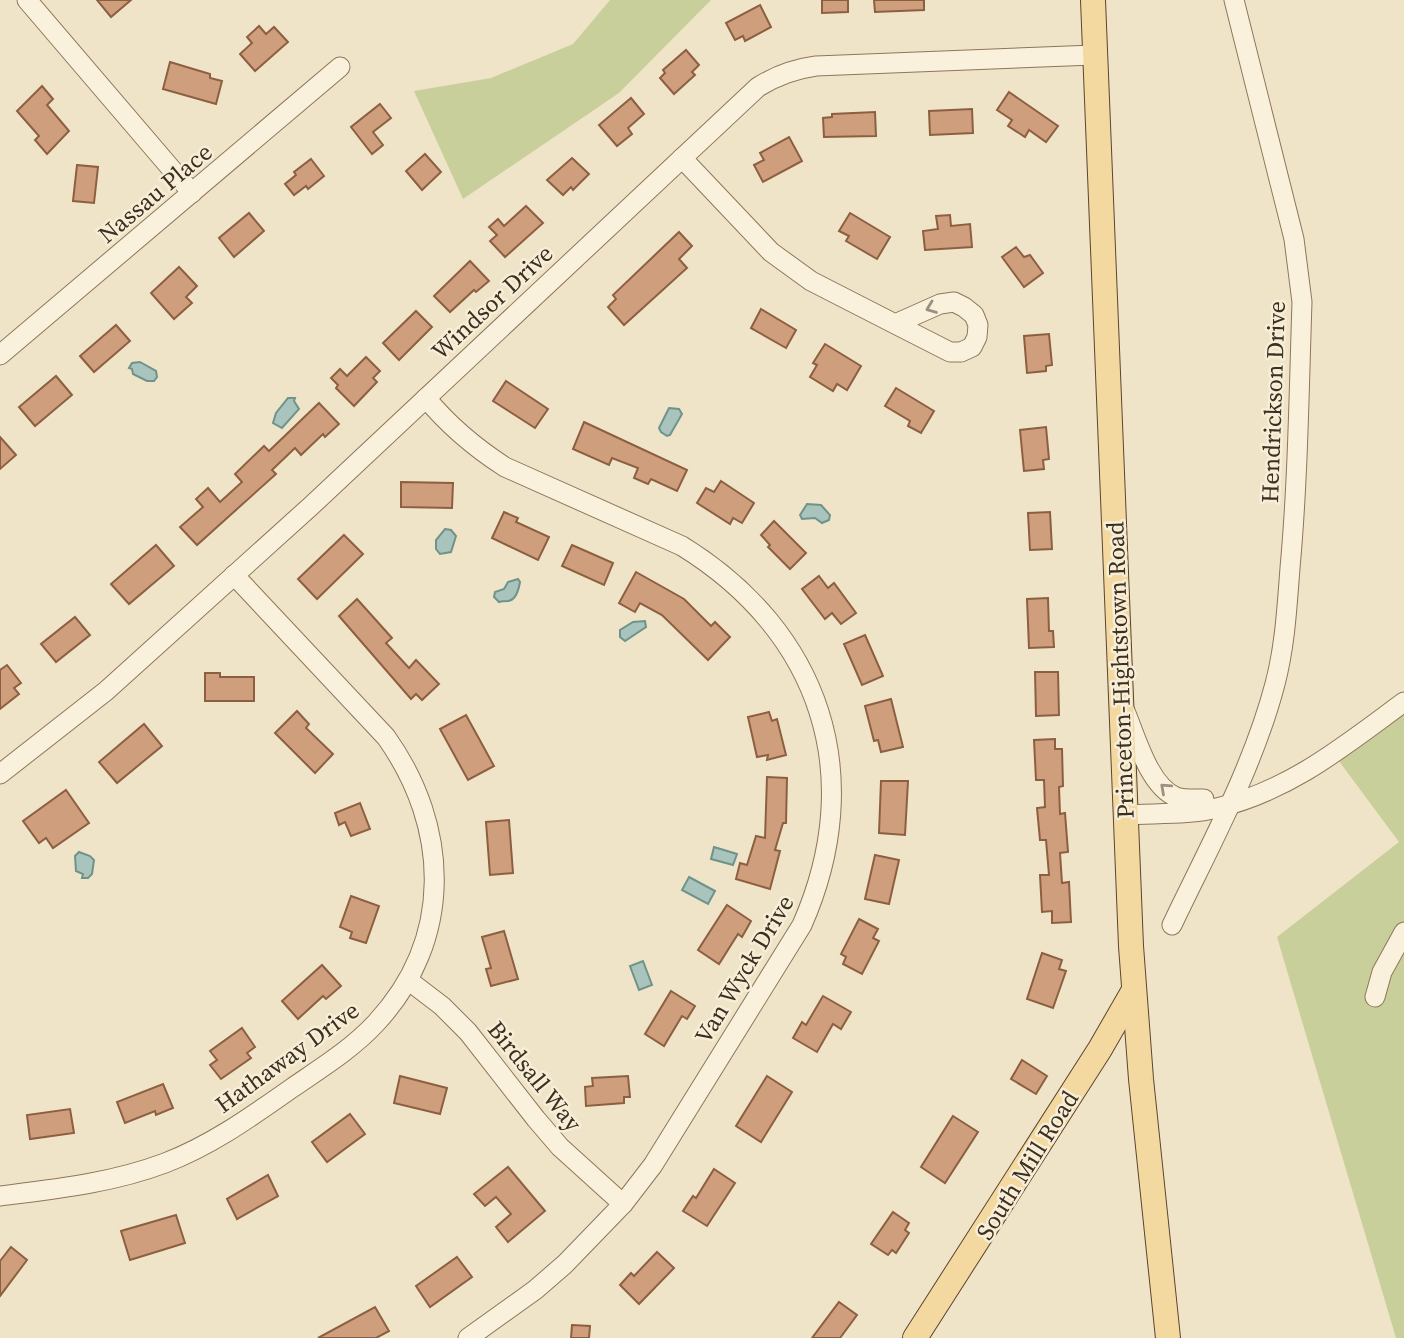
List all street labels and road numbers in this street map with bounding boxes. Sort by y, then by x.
street label: Nassau Place [91,136,219,250]
street label: Windsor Drive [424,237,560,367]
street label: Hendrickson Drive [1253,300,1293,504]
street label: Princeton-Hightstown Road [1098,520,1142,819]
street label: Van Wyck Drive [687,889,801,1049]
street label: Hathaway Drive [208,994,366,1120]
street label: Birdsall Way [480,1014,590,1139]
street label: South Mill Road [968,1084,1086,1246]

